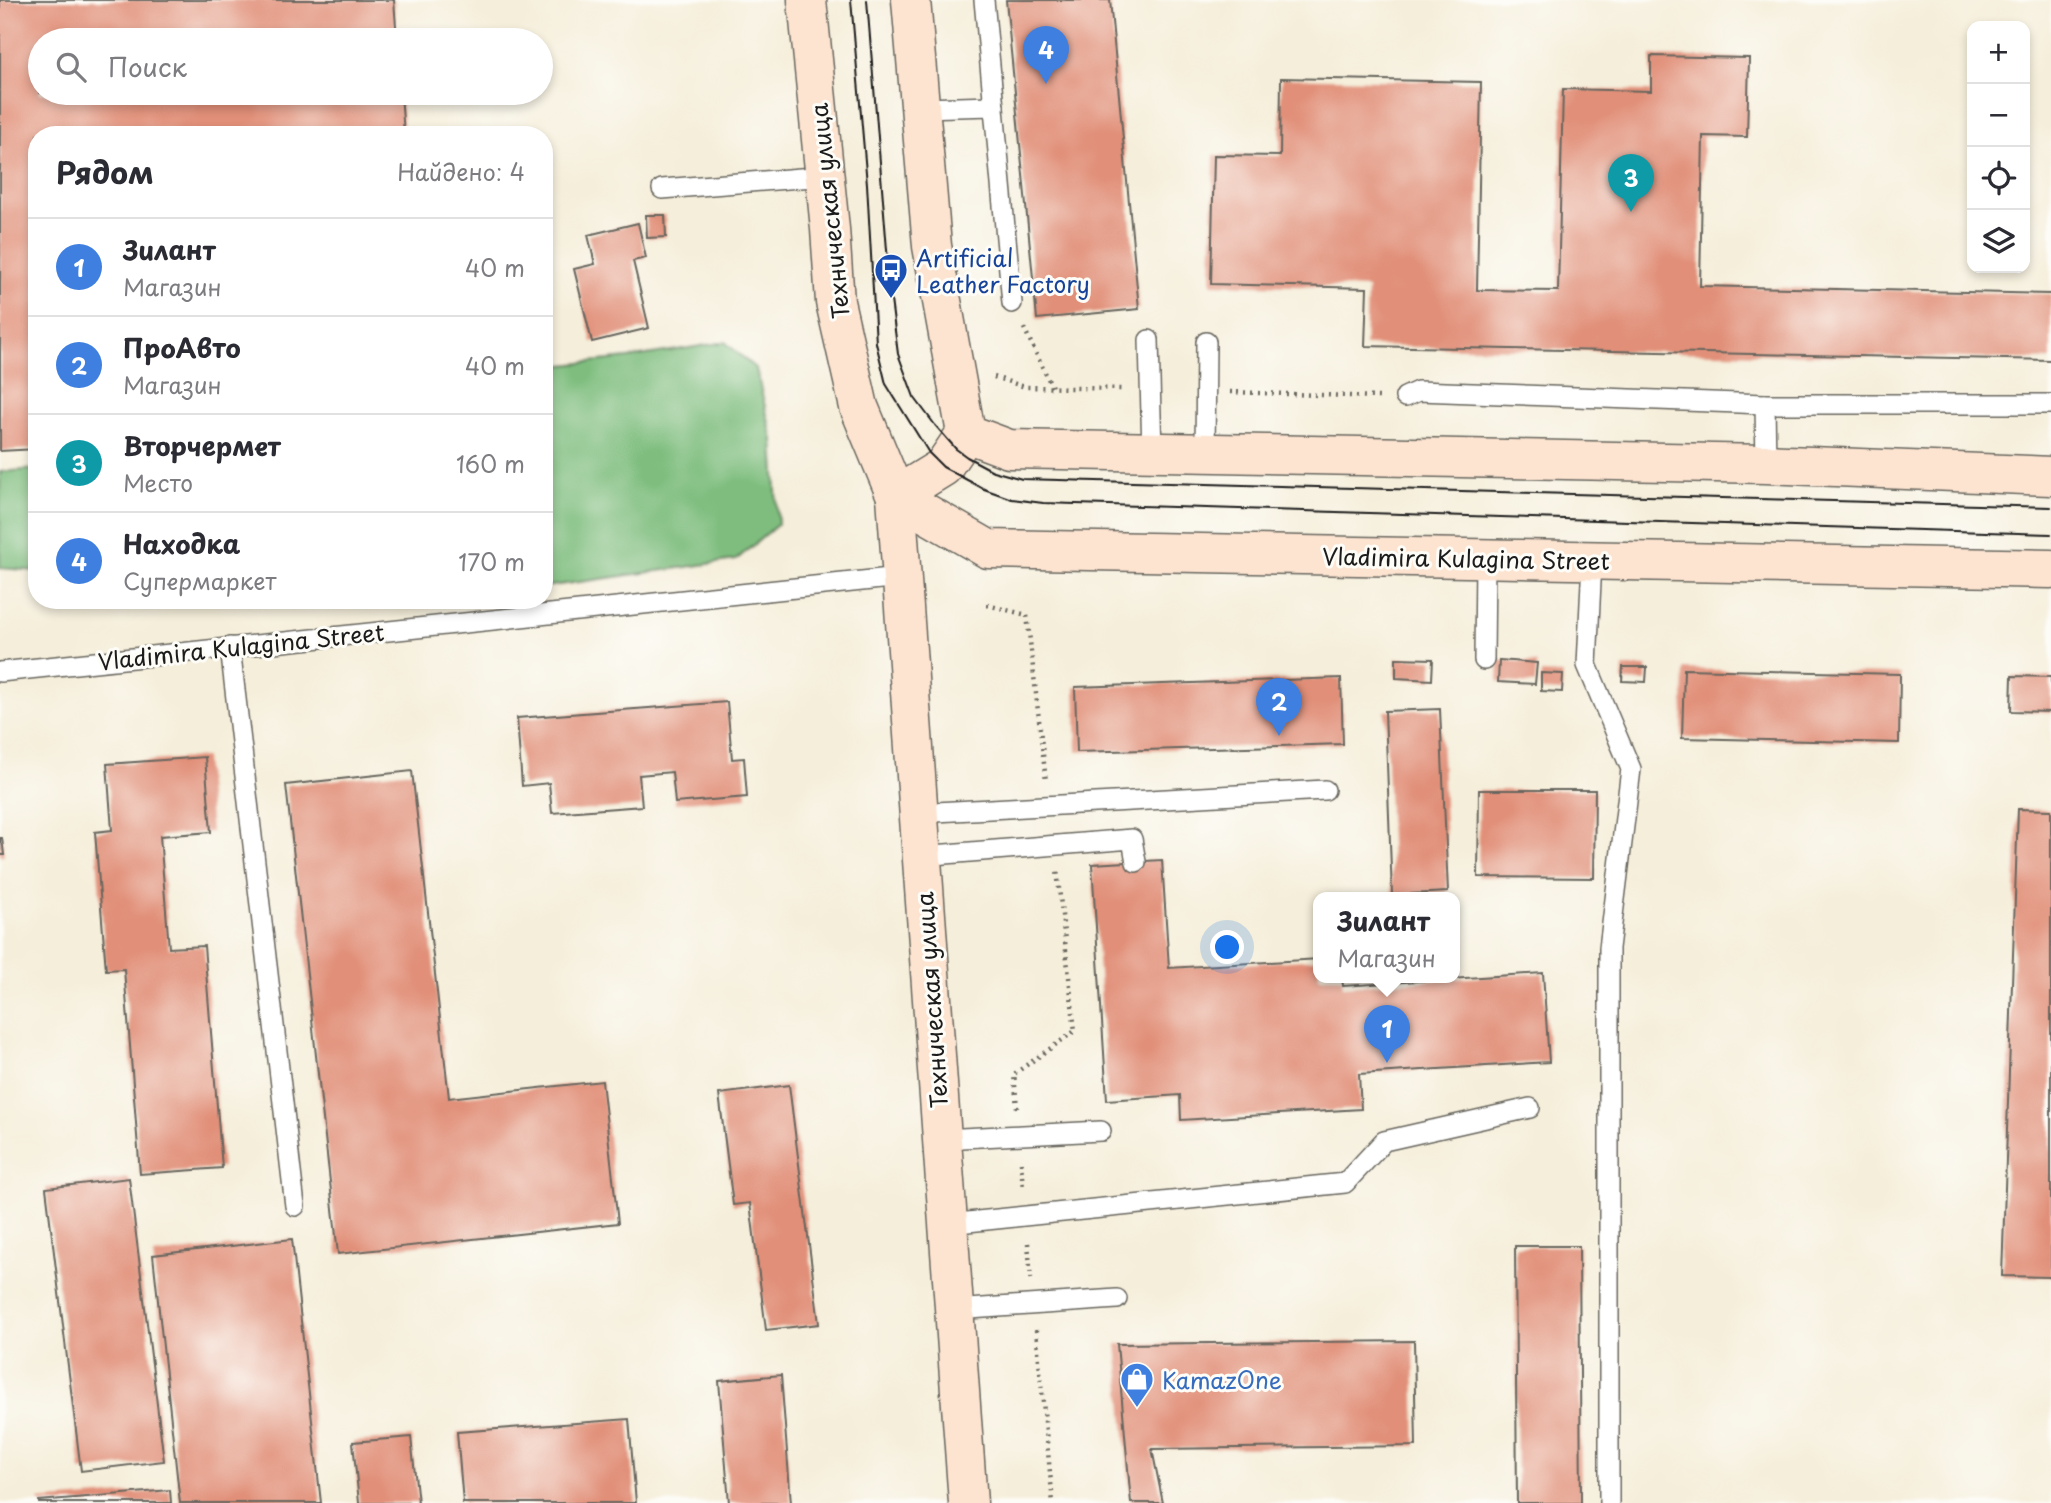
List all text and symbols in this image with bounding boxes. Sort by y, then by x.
map controls [1967,21,2030,273]
button: + [1967,21,2030,84]
pin: 4 [1023,26,1069,84]
search box [28,28,553,105]
text: Поиск [108,47,187,86]
icon: search [52,48,90,86]
button: − [1967,84,2030,147]
street label: Техническая улица [800,101,858,321]
button: locate [1967,147,2030,210]
text: Рядом [56,149,154,194]
text: Найдено: 4 [397,154,525,189]
pin: 3 [1608,154,1654,212]
button: layers [1967,210,2030,273]
text: Зилант [123,230,216,269]
place label: Artificial Leather Factory [916,240,1090,301]
text: 1 [74,250,85,285]
text: 40 m [465,250,525,285]
bus stop icon: Artificial Leather Factory [872,251,910,300]
text: Магазин [123,269,222,304]
text: ПроАвто [123,328,241,367]
text: 2 [71,348,87,383]
text: 40 m [465,348,525,383]
text: Магазин [123,367,222,402]
text: Вторчермет [123,426,281,465]
text: 3 [71,446,87,481]
text: 160 m [456,446,525,481]
text: Место [123,465,193,500]
text: Находка [123,524,240,563]
street label: Vladimira Kulagina Street [1322,538,1610,578]
text: 4 [71,544,87,579]
text: 170 m [458,544,525,579]
text: Супермаркет [123,563,277,598]
street label: Vladimira Kulagina Street [96,614,386,678]
pin: 2 [1256,678,1302,736]
street label: Техническая улица [906,890,956,1109]
popup [1313,892,1460,983]
text: Зилант [1337,901,1430,940]
your location [1210,930,1244,964]
text: Магазин [1337,940,1436,975]
pin: 1 [1364,1005,1410,1063]
shop icon: KamazOne [1118,1360,1156,1409]
place label: KamazOne [1162,1362,1282,1397]

